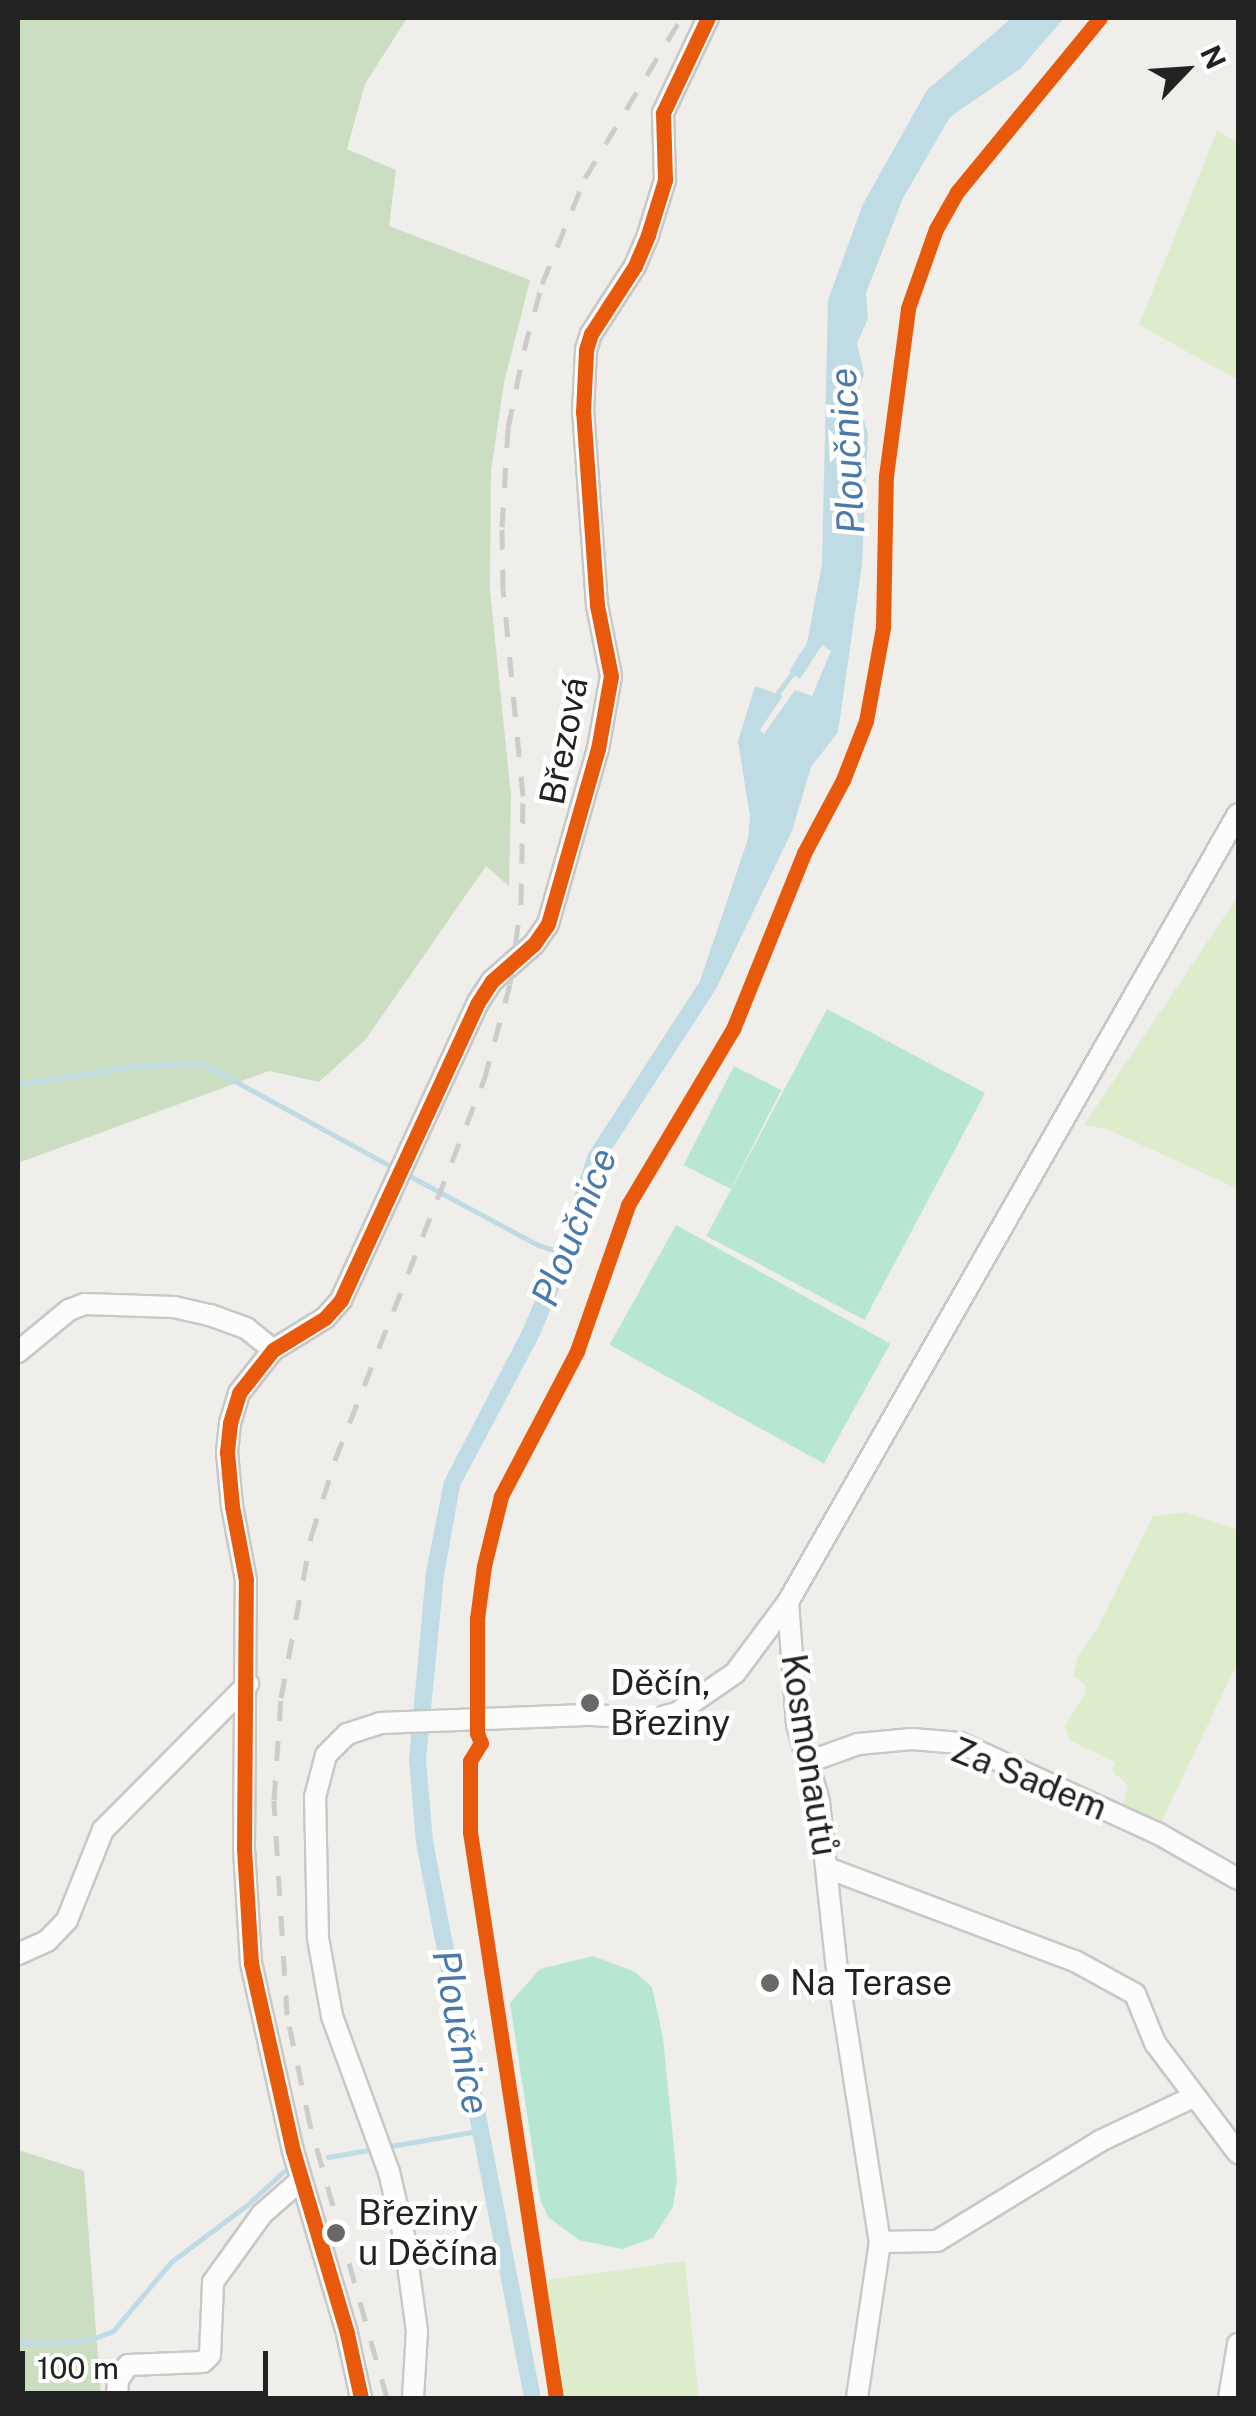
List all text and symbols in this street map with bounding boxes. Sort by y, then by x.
north arrow [1136,20,1236,120]
text: N [1194,40,1233,74]
water label: Ploučnice [820,367,874,535]
street label: Březová [531,674,597,808]
water label: Ploučnice [522,1141,626,1313]
street label: Kosmonautů [772,1651,846,1859]
place label: Děčín, Březiny [610,1662,730,1744]
marker: Děčín, Březiny [579,1692,601,1714]
street label: Za Sadem [945,1729,1113,1829]
water label: Ploučnice [423,1946,499,2118]
place label: Na Terase [790,1962,952,2004]
marker: Na Terase [759,1972,781,1994]
place label: Březiny u Děčína [358,2192,498,2274]
marker: Březiny u Děčína [323,2220,349,2246]
scale bar [25,2331,272,2393]
text: 100 m [37,2350,119,2386]

